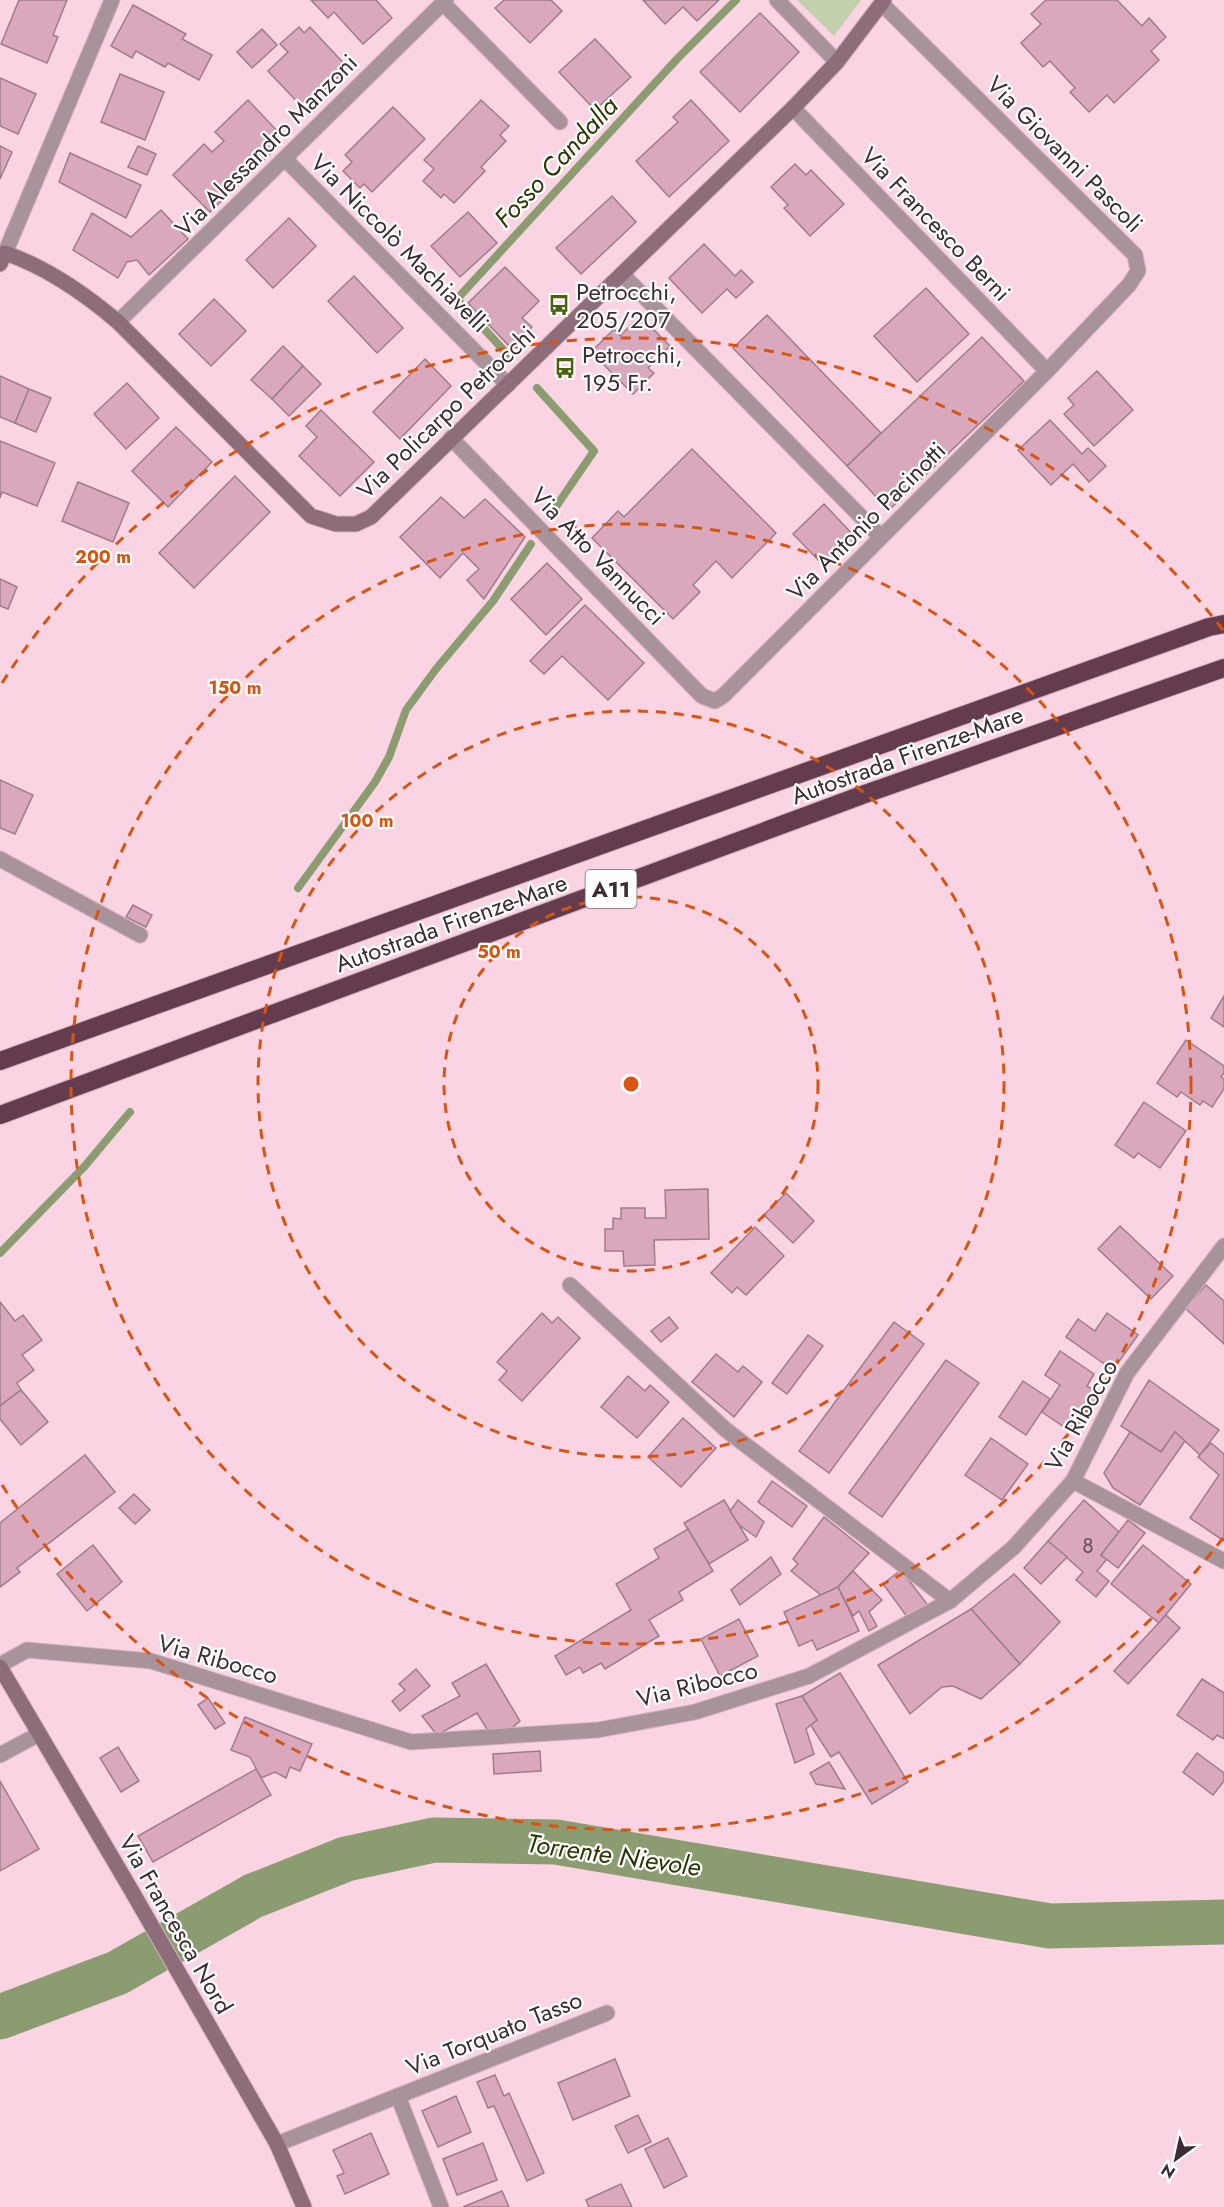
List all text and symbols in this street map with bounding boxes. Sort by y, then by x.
street label: Via Alessandro Manzoni [167,46,365,244]
street label: Via Giovanni Pascoli [979,68,1151,240]
water label: Fosso Candalla [485,87,627,236]
street label: Via Francesco Berni [853,139,1019,309]
street label: Via Niccolò Machiavelli [303,146,497,340]
place label: Petrocchi, 205/207 [576,274,677,337]
bus stop icon: Petrocchi, 205/207 [547,293,571,317]
street label: Via Policarpo Petrocchi [349,317,543,507]
place label: Petrocchi, 195 Fr. [582,337,683,400]
bus stop icon: Petrocchi, 195 Fr. [553,356,577,380]
street label: Via Antonio Pacinotti [779,434,953,608]
street label: Via Atto Vannucci [523,479,673,633]
text: 200 m [75,544,131,570]
text: 150 m [209,675,261,701]
street label: Autostrada Firenze-Mare [786,697,1028,813]
text: 100 m [340,808,394,834]
street label: Autostrada Firenze-Mare [330,865,572,981]
road number: A11 [586,870,636,908]
text: 50 m [477,939,521,965]
centre of rings [621,1074,641,1094]
street label: Via Ribocco [1036,1353,1126,1477]
house number: 8 [1082,1531,1094,1561]
street label: Via Ribocco [154,1625,282,1693]
street label: Via Ribocco [633,1652,761,1716]
water label: Torrente Nievole [525,1824,703,1886]
street label: Via Francesca Nord [110,1828,242,2020]
street label: Via Torquato Tasso [401,1982,587,2084]
north arrow [1146,2129,1206,2189]
text: N [1157,2158,1180,2184]

